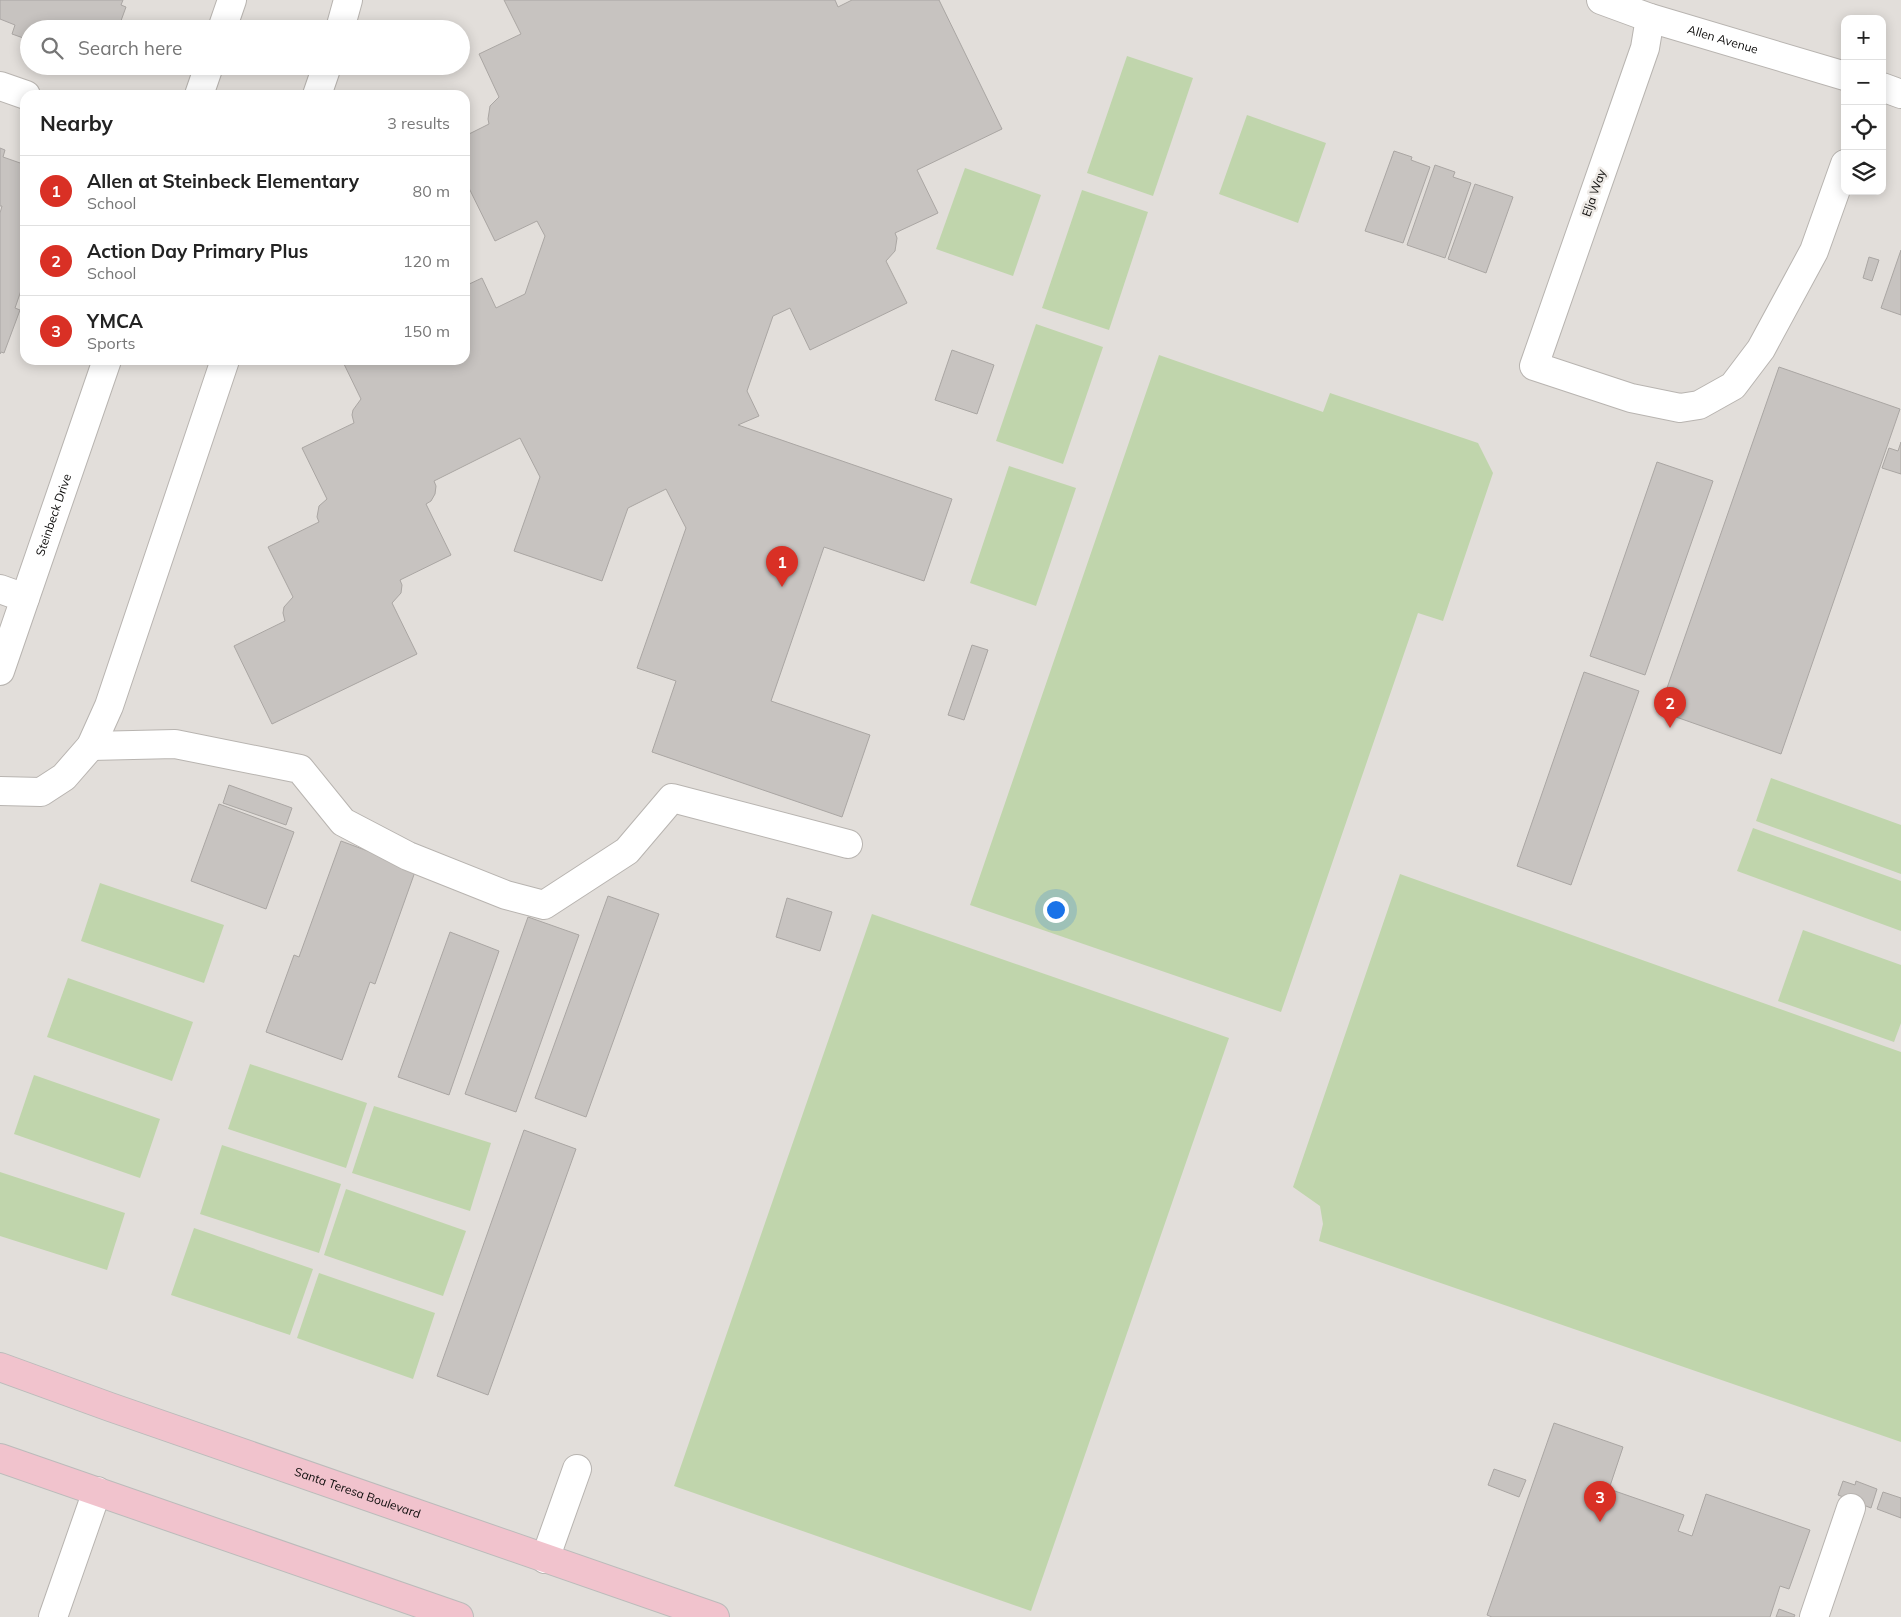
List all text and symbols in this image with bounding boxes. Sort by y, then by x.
map controls [1841,15,1886,195]
button: + [1841,15,1886,60]
search box [20,20,470,75]
street label: Allen Avenue [1686,22,1760,57]
icon: search [38,34,66,62]
text: Search here [78,36,182,60]
button: − [1841,60,1886,105]
button: locate [1841,105,1886,150]
text: Nearby [40,110,113,136]
text: 3 results [387,113,450,133]
button: layers [1841,150,1886,195]
street label: Elja Way [1578,167,1609,219]
text: Allen at Steinbeck Elementary [87,169,359,193]
text: 1 [51,181,61,201]
text: 80 m [413,181,450,201]
text: School [87,193,136,213]
text: Action Day Primary Plus [87,239,308,263]
text: 2 [51,251,61,271]
text: 120 m [403,251,450,271]
text: School [87,263,136,283]
text: YMCA [87,309,143,333]
text: 3 [51,321,61,341]
text: 150 m [403,321,450,341]
text: Sports [87,333,135,353]
street label: Steinbeck Drive [32,472,74,558]
pin: 1 [766,546,798,587]
pin: 2 [1654,687,1686,728]
your location [1043,897,1069,923]
street label: Santa Teresa Boulevard [293,1464,423,1521]
pin: 3 [1584,1481,1616,1522]

